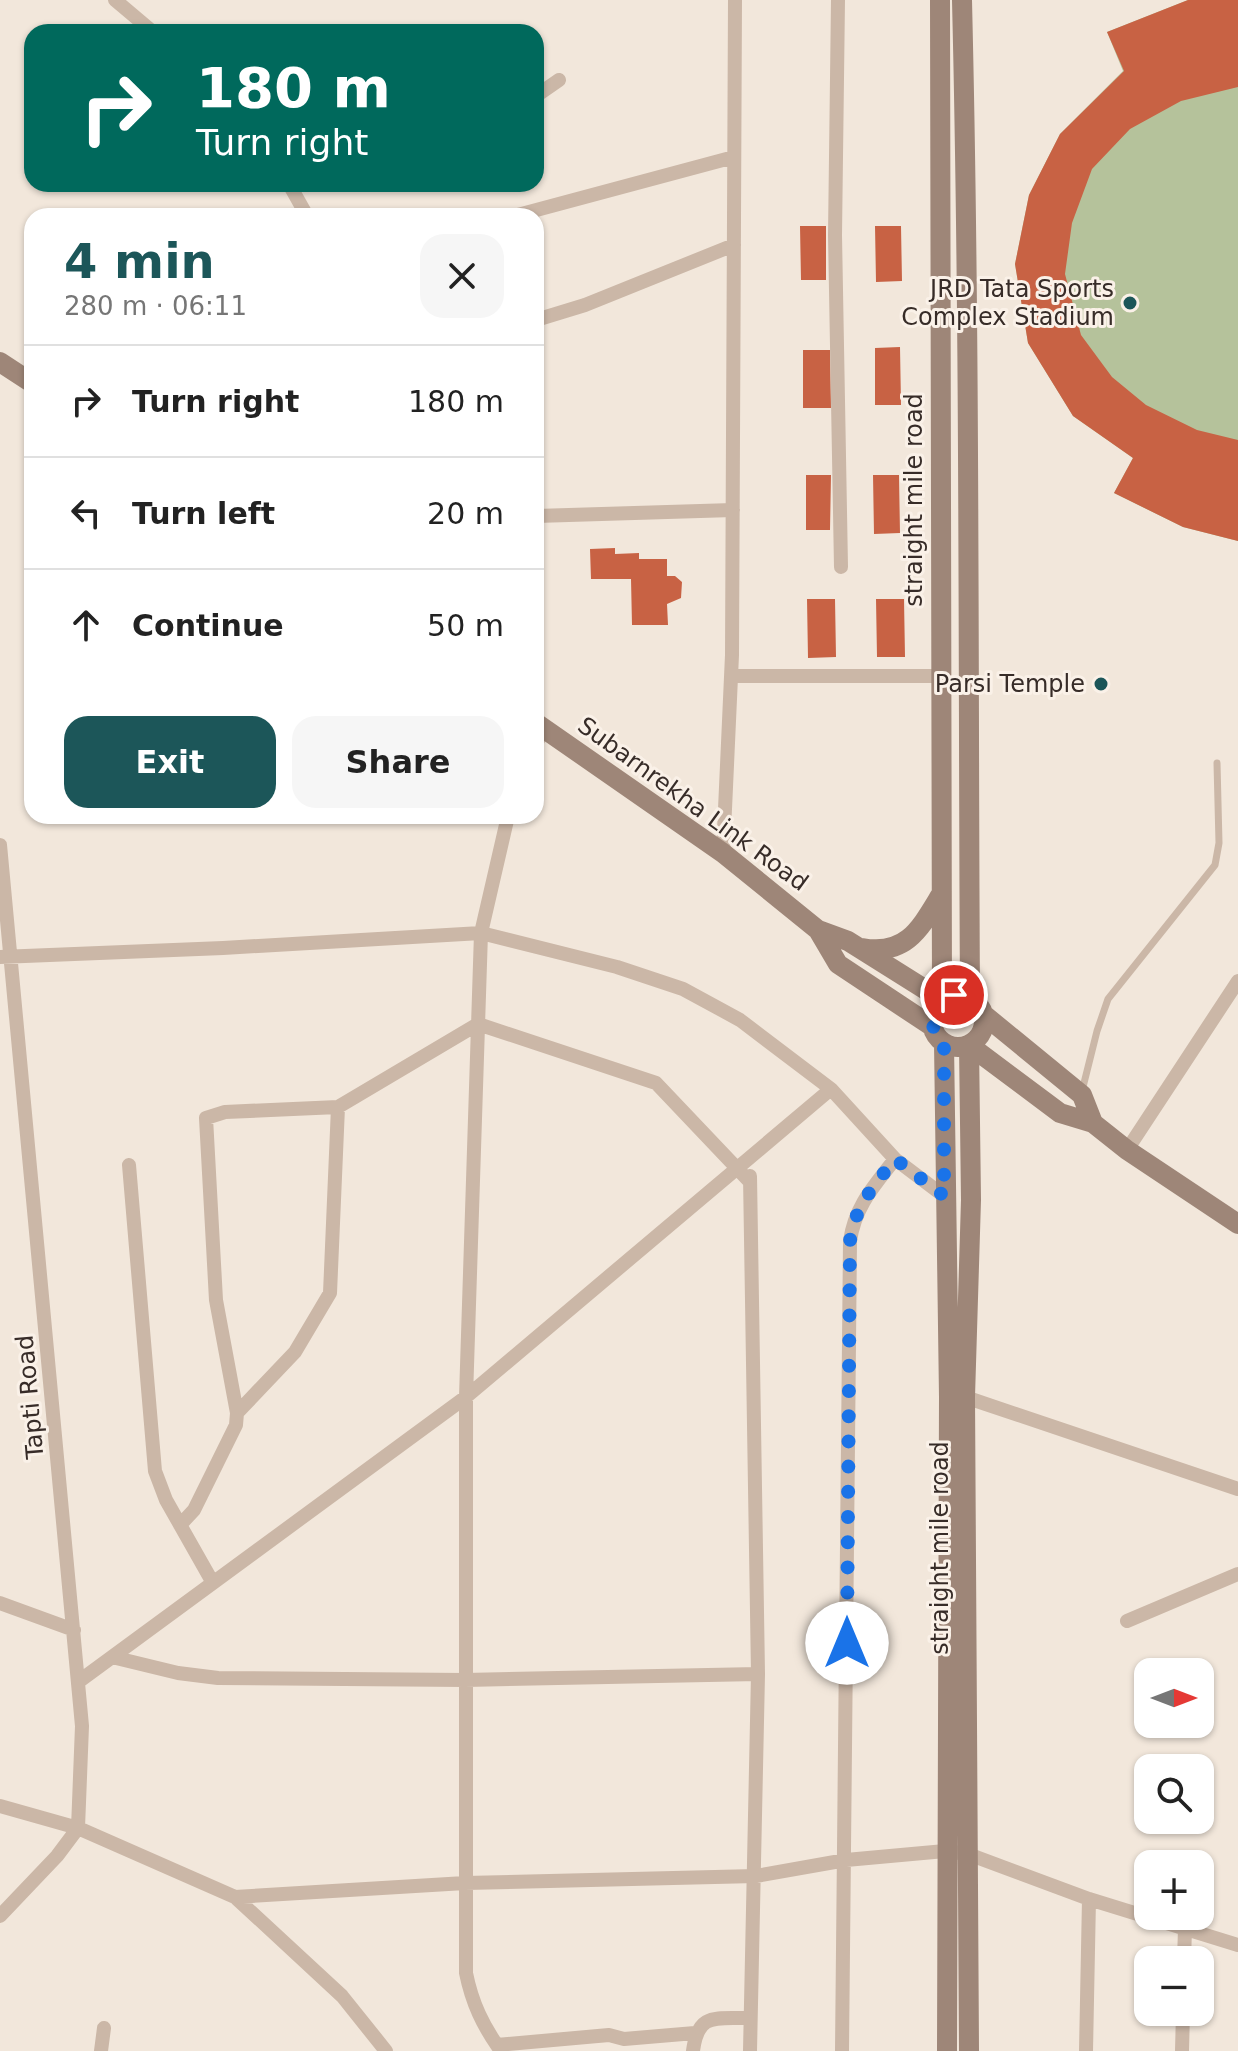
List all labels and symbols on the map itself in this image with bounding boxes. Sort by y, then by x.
place label: JRD Tata Sports Complex Stadium [901,275,1114,331]
marker: JRD Tata Sports Complex Stadium [1121,294,1139,312]
street label: straight mile road [900,393,928,607]
place label: Parsi Temple [935,670,1085,698]
marker: Parsi Temple [1092,675,1110,693]
street label: Subarnrekha Link Road [572,711,814,897]
pin [920,961,988,1029]
street label: Tapti Road [11,1334,49,1461]
street label: straight mile road [926,1441,954,1655]
position arrow [805,1601,889,1685]
north arrow [1134,1658,1214,1738]

